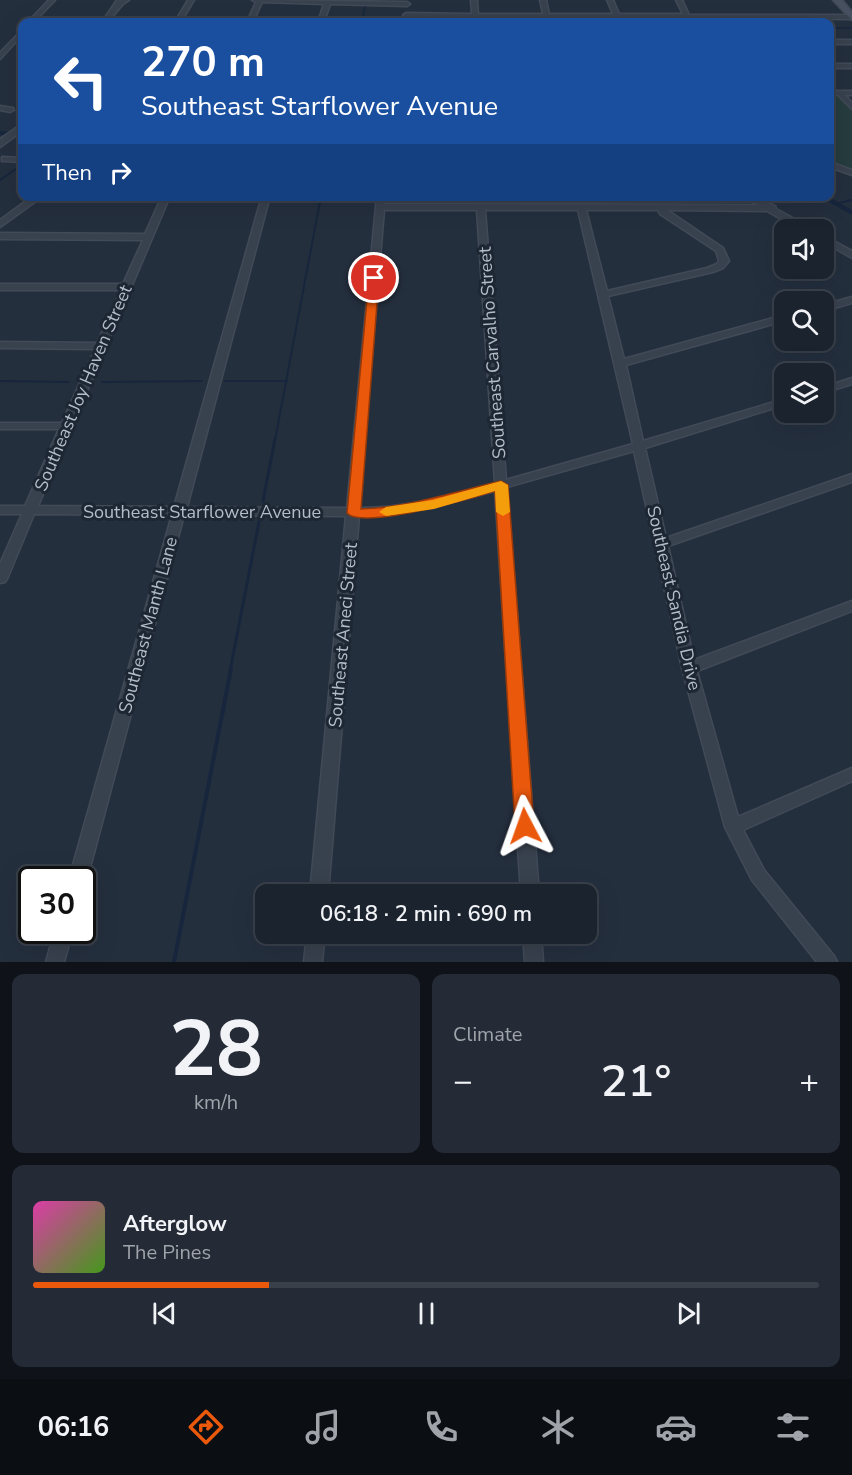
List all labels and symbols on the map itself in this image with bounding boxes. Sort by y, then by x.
street label: Southeast Carvalho Street [473,245,511,460]
pin [348,252,399,303]
street label: Southeast Joy Haven Street [29,281,138,495]
street label: Southeast Starflower Avenue [83,500,321,524]
street label: Southeast Sandia Drive [641,503,707,693]
street label: Southeast Manth Lane [113,534,183,716]
street label: Southeast Aneci Street [323,541,363,728]
position arrow [493,794,557,858]
speed limit sign: 30 [18,866,96,944]

